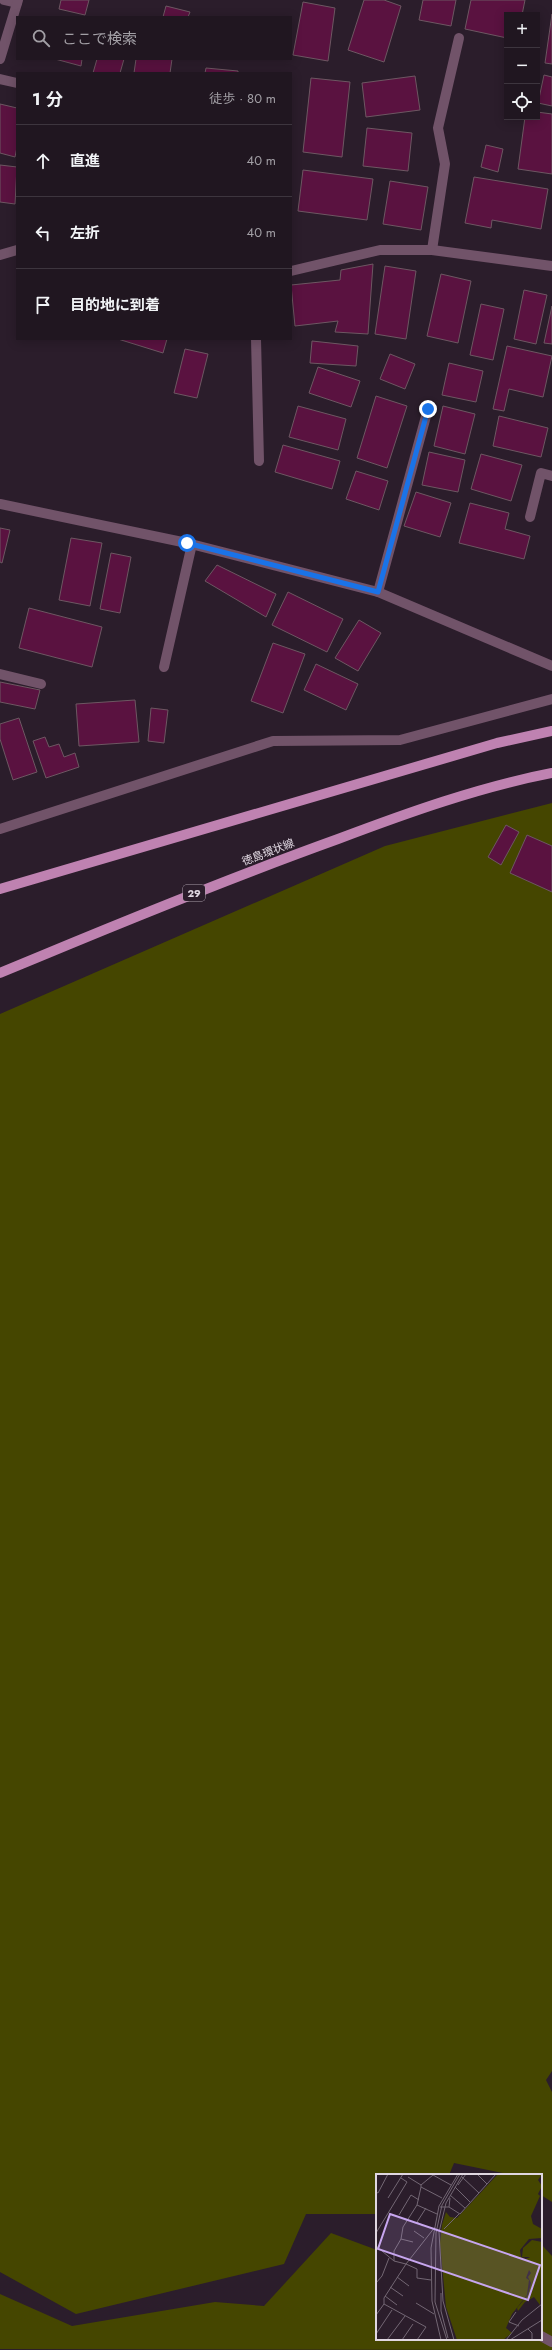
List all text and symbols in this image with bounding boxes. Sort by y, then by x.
map controls [504,12,540,120]
button: + [504,12,540,48]
search box [16,16,292,60]
icon: search [30,27,52,49]
text: ここで検索 [62,28,137,50]
button: − [504,48,540,84]
button: locate [504,84,540,120]
text: 1 分 [32,87,63,111]
text: 徒歩 · 80 m [209,89,276,108]
icon: ahead [32,150,54,172]
text: 直進 [70,150,100,172]
text: 40 m [247,151,276,170]
icon: left [32,222,54,244]
text: 左折 [70,222,100,244]
text: 40 m [247,223,276,242]
icon: arrive [32,294,54,316]
text: 目的地に到着 [70,294,160,316]
route end [419,400,437,418]
route start [178,534,196,552]
street label: 徳島環状線 [239,835,297,869]
road number: 29 [183,885,205,901]
inset map [376,2174,542,2340]

